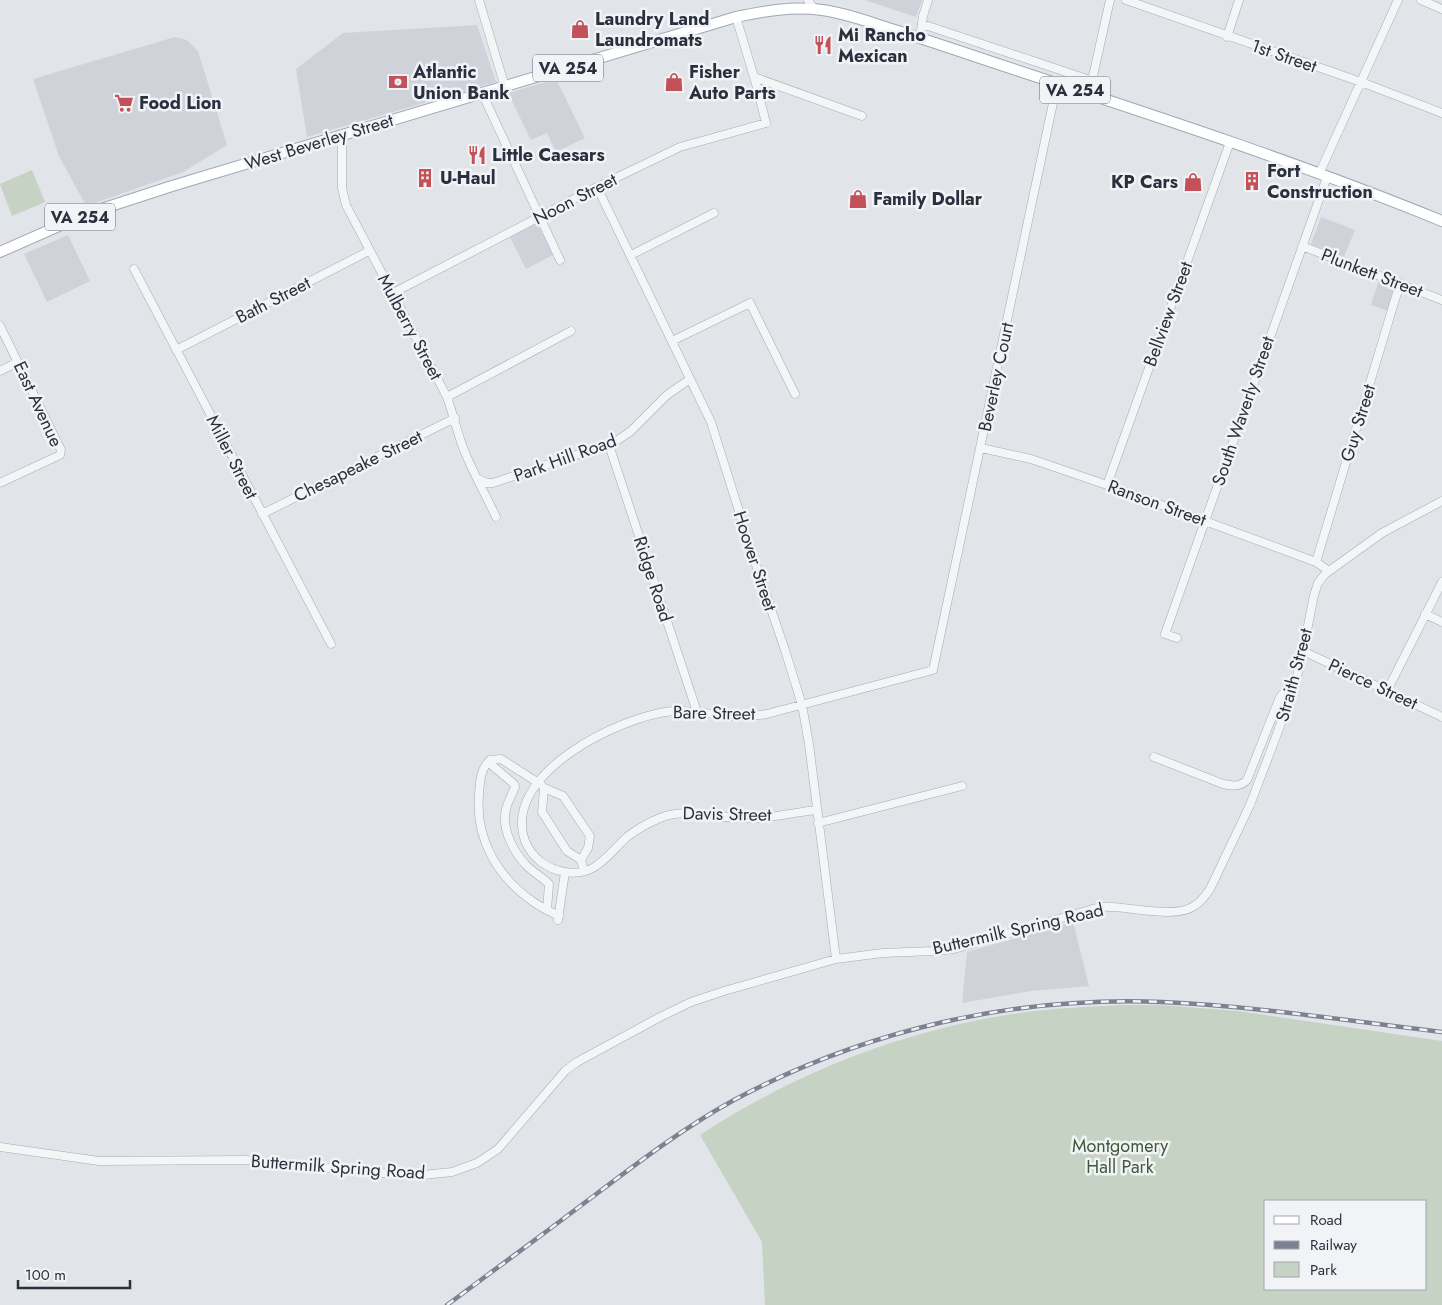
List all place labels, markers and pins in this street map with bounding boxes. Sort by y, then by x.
place label: Laundry Land Laundromats [595,6,709,53]
shop icon: Laundry Land Laundromats [569,18,591,40]
place label: Mi Rancho Mexican [838,22,926,69]
restaurant icon: Mi Rancho Mexican [812,34,834,56]
place label: Atlantic Union Bank [412,59,510,106]
place label: Fisher Auto Parts [688,59,776,106]
bank icon: Atlantic Union Bank [387,71,409,93]
shop icon: Fisher Auto Parts [663,71,685,93]
place label: Food Lion [139,90,222,116]
supermarket icon: Food Lion [113,92,135,114]
place label: Little Caesars [492,142,605,168]
restaurant icon: Little Caesars [466,144,488,166]
place label: Fort Construction [1267,158,1373,205]
place label: U-Haul [440,165,496,191]
building icon: U-Haul [414,167,436,189]
place label: KP Cars [1111,169,1178,195]
building icon: Fort Construction [1241,170,1263,192]
shop icon: KP Cars [1182,171,1204,193]
place label: Family Dollar [873,186,983,212]
shop icon: Family Dollar [847,188,869,210]

